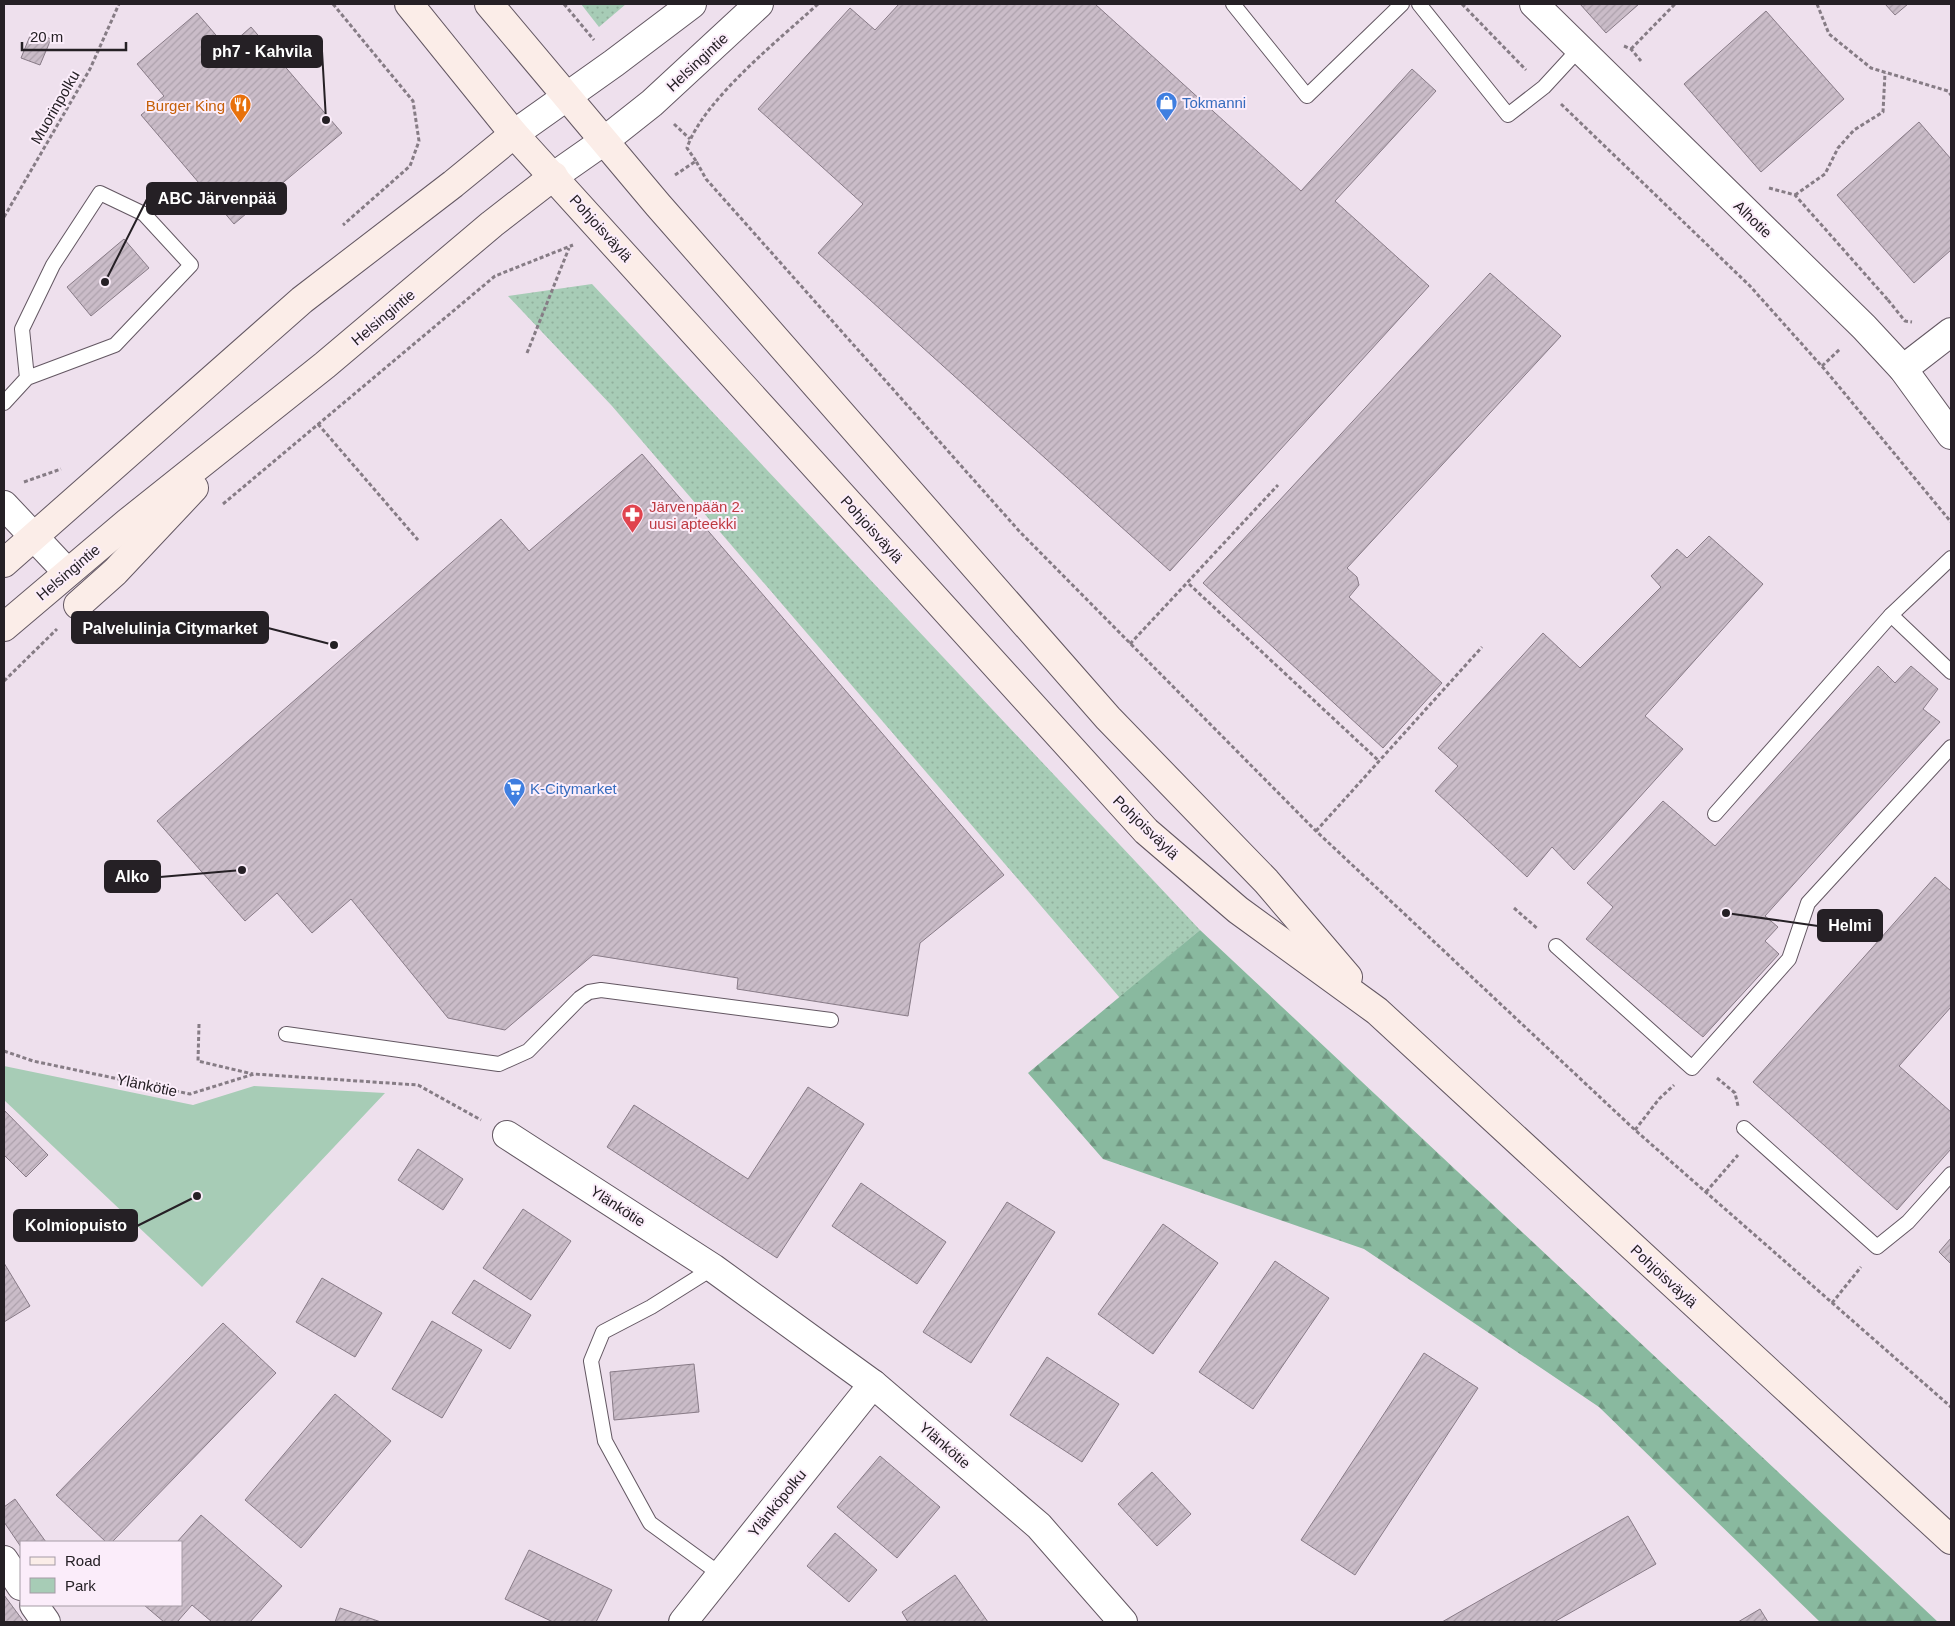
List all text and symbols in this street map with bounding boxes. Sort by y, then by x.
scale bar [22,20,126,52]
text: 20 m [30,28,63,45]
street label: Helsingintie [663,29,731,95]
callout: ph7 - Kahvila [202,36,322,67]
text: ph7 - Kahvila [212,43,312,60]
street label: Muorinpolku [27,67,83,147]
shop icon: Tokmanni [1154,90,1178,121]
restaurant icon: Burger King [229,93,253,124]
place label: Tokmanni [1182,94,1246,111]
place label: Burger King [146,97,225,114]
callout: ABC Järvenpää [147,183,286,214]
text: ABC Järvenpää [158,190,276,207]
street label: Pohjoisväylä [567,191,636,265]
street label: Alhotie [1731,197,1775,241]
street label: Helsingintie [348,286,418,348]
street label: Pohjoisväylä [838,492,907,566]
place label: Järvenpään 2. uusi apteekki [649,498,744,532]
pharmacy icon: Järvenpään 2. uusi apteekki [621,503,645,534]
street label: Helsingintie [33,541,103,603]
callout: Palvelulinja Citymarket [72,612,268,643]
text: Palvelulinja Citymarket [82,620,258,637]
supermarket icon: K-Citymarket [502,776,526,807]
place label: K-Citymarket [530,780,618,797]
street label: Pohjoisväylä [1110,792,1183,863]
callout: Alko [105,861,160,892]
text: Alko [115,868,150,885]
callout: Helmi [1818,910,1882,941]
text: Helmi [1828,917,1872,934]
street label: Ylänkötie [115,1070,179,1100]
street label: Ylänkötie [587,1182,649,1230]
callout: Kolmiopuisto [14,1210,137,1241]
text: Kolmiopuisto [25,1217,127,1234]
street label: Pohjoisväylä [1627,1241,1701,1311]
street label: Ylänkötie [916,1418,974,1472]
street label: Ylänköpolku [745,1466,809,1540]
legend [20,1541,182,1606]
text: Road [65,1552,101,1569]
text: Park [65,1577,96,1594]

